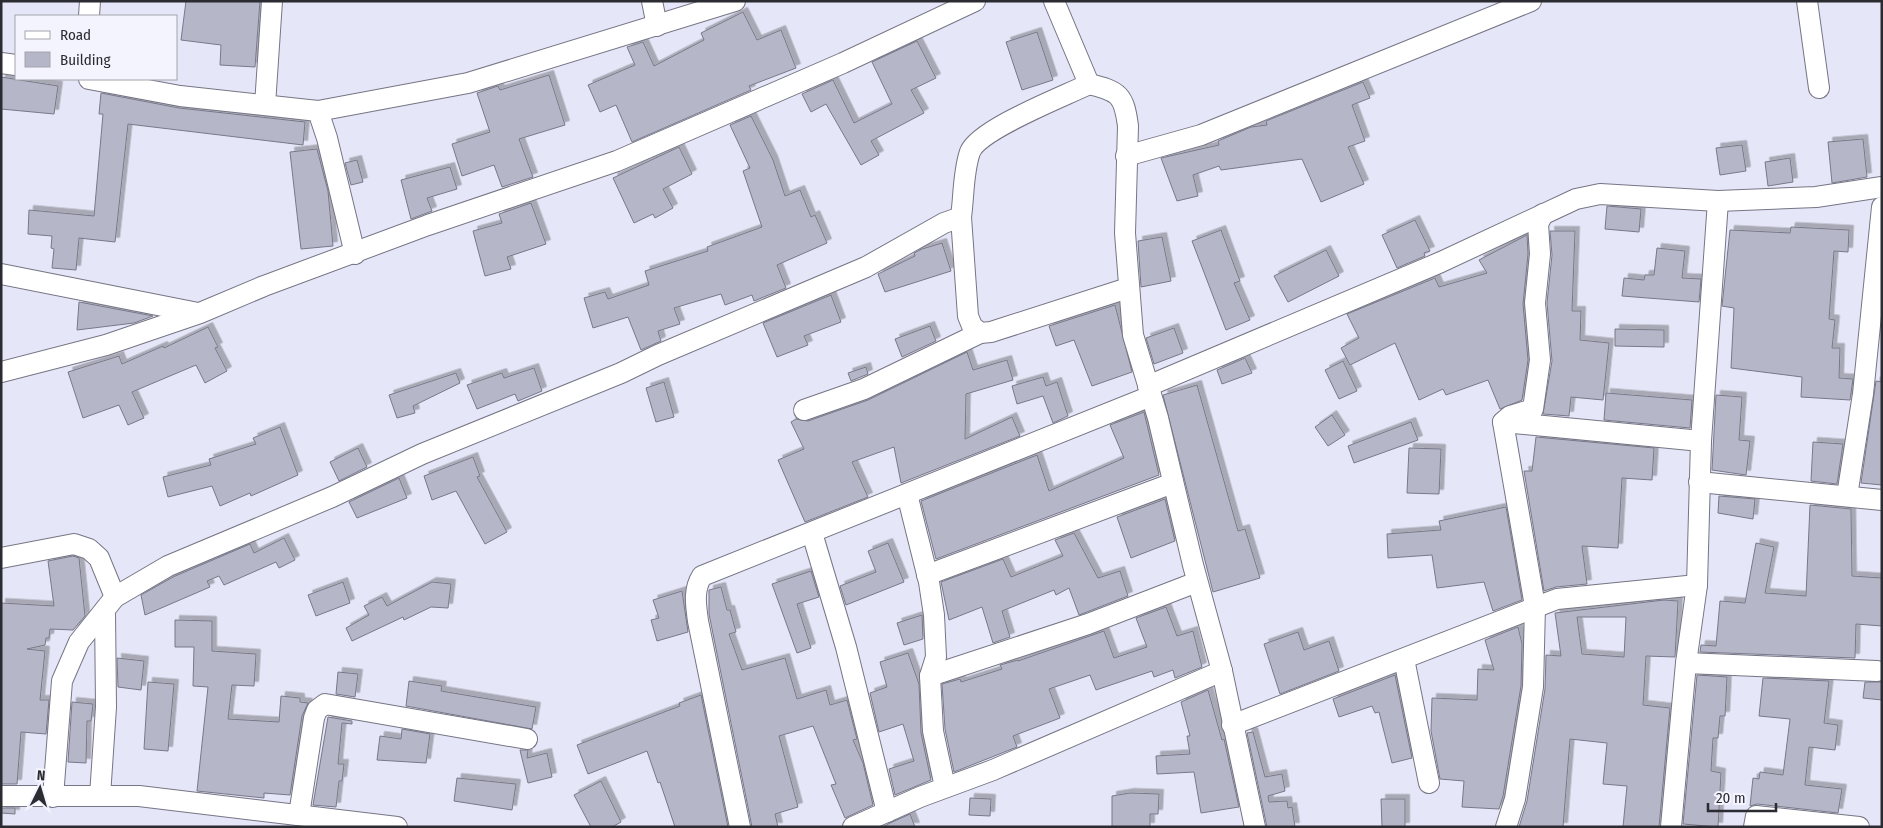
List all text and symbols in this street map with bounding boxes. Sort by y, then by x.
legend [15,15,178,80]
text: Road [60,26,91,44]
text: Building [60,51,111,69]
north arrow [15,763,65,813]
text: N [36,767,46,784]
scale bar [1708,780,1776,812]
text: 20 m [1716,789,1746,807]

